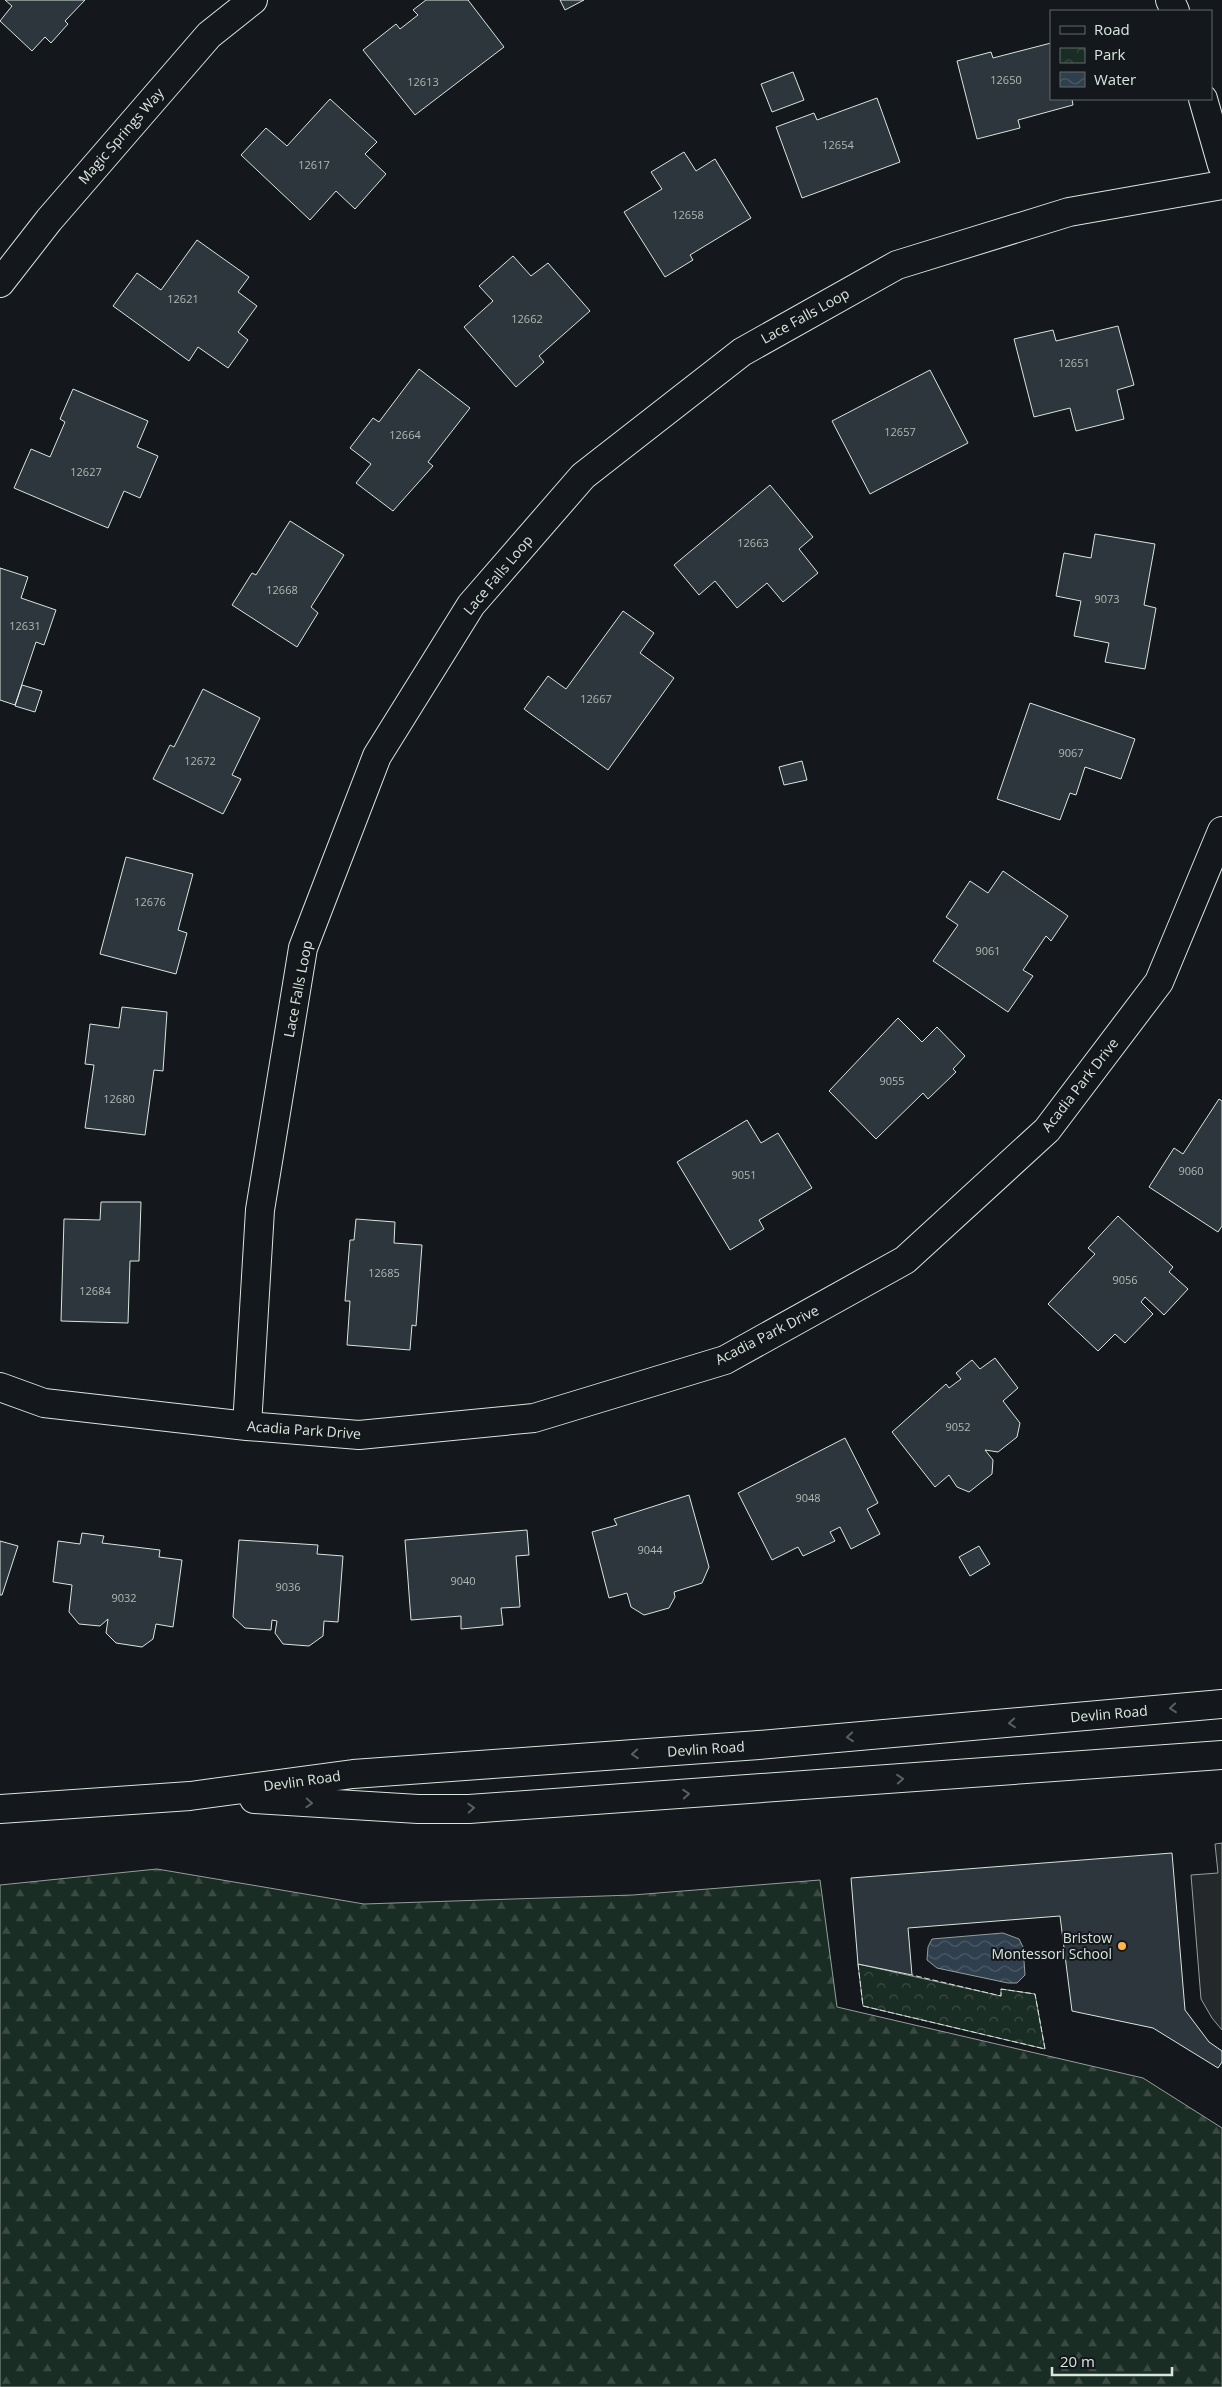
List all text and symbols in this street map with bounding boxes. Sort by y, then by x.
legend [1050,10,1212,100]
text: Road [1094,19,1130,39]
text: Park [1094,44,1125,64]
text: Water [1094,69,1136,89]
house number: 12650 [990,72,1022,87]
house number: 12613 [407,74,439,89]
street label: Magic Springs Way [74,83,168,188]
house number: 12654 [822,137,854,152]
house number: 12617 [298,157,330,172]
house number: 12658 [672,207,704,222]
street label: Lace Falls Loop [757,283,852,348]
house number: 12621 [167,291,199,306]
house number: 12662 [511,311,543,326]
house number: 12651 [1058,355,1090,370]
house number: 12657 [884,424,916,439]
house number: 12664 [389,427,421,442]
house number: 12627 [70,464,102,479]
street label: Lace Falls Loop [459,531,537,618]
house number: 12663 [737,535,769,550]
house number: 12668 [266,582,298,597]
house number: 9073 [1094,591,1120,606]
house number: 12631 [9,618,41,633]
house number: 12667 [580,691,612,706]
house number: 9067 [1058,745,1084,760]
house number: 12672 [184,753,216,768]
house number: 12676 [134,894,166,909]
street label: Lace Falls Loop [279,939,316,1039]
house number: 9061 [975,943,1001,958]
street label: Acadia Park Drive [1037,1034,1122,1135]
house number: 9055 [879,1073,905,1088]
house number: 12680 [103,1091,135,1106]
house number: 9060 [1178,1163,1204,1178]
house number: 9051 [731,1167,757,1182]
house number: 12685 [368,1265,400,1280]
house number: 9056 [1112,1272,1138,1287]
house number: 12684 [79,1283,111,1298]
street label: Acadia Park Drive [712,1300,822,1369]
street label: Acadia Park Drive [246,1416,362,1443]
house number: 9052 [945,1419,971,1434]
house number: 9048 [795,1490,821,1505]
house number: 9044 [637,1542,663,1557]
house number: 9040 [450,1573,476,1588]
house number: 9036 [275,1579,301,1594]
house number: 9032 [111,1590,137,1605]
street label: Devlin Road [1069,1701,1148,1726]
one-way arrow [1169,1703,1177,1714]
one-way arrow [1007,1717,1015,1728]
one-way arrow [845,1732,853,1743]
street label: Devlin Road [667,1736,745,1761]
one-way arrow [631,1749,639,1760]
street label: Devlin Road [262,1766,342,1795]
one-way arrow [896,1774,904,1785]
one-way arrow [682,1788,690,1799]
one-way arrow [305,1797,313,1808]
one-way arrow [467,1803,475,1814]
place label: Bristow Montessori School [992,1928,1112,1963]
marker: Bristow Montessori School [1116,1940,1128,1952]
scale bar [1052,2344,1172,2376]
text: 20 m [1060,2351,1095,2371]

